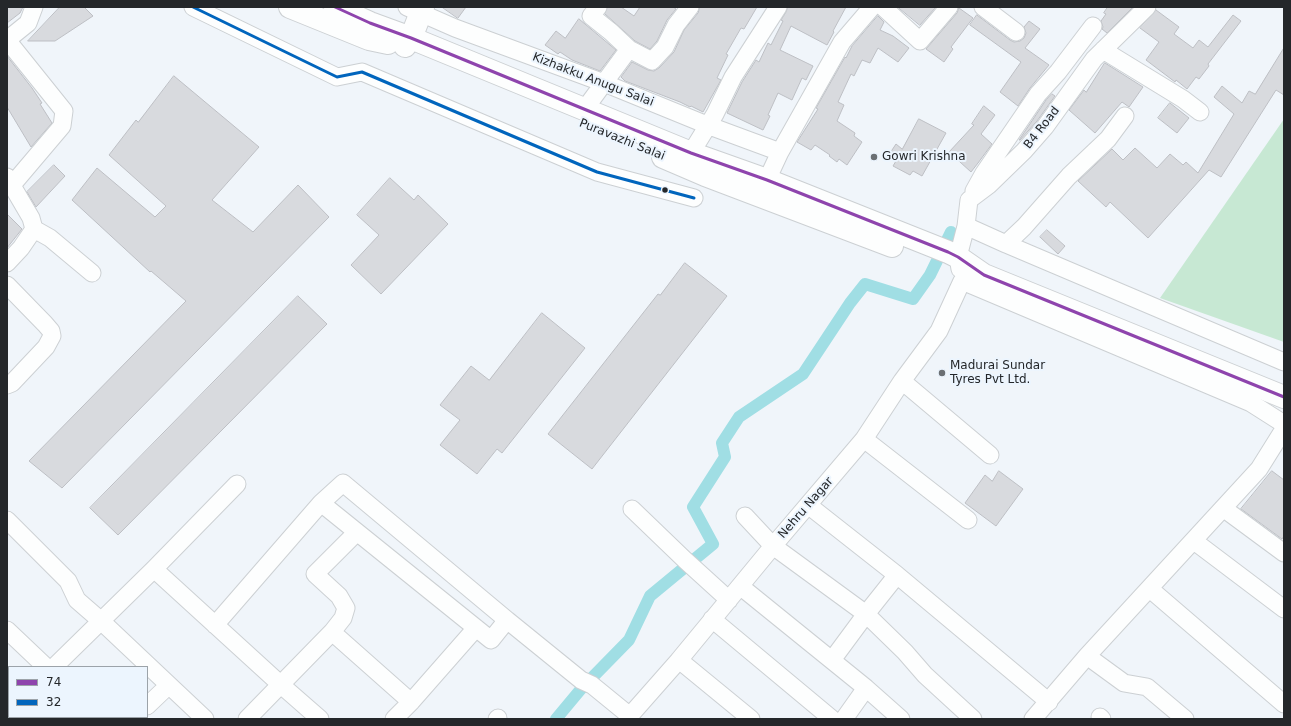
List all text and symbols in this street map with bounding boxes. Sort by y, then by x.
street label: Kizhakku Anugu Salai [530,50,656,110]
street label: B4 Road [1021,104,1063,152]
street label: Puravazhi Salai [577,116,667,164]
place label: Gowri Krishna [882,150,965,164]
marker: Gowri Krishna [869,152,879,162]
unlabelled marker [660,185,670,195]
place label: Madurai Sundar Tyres Pvt Ltd. [950,359,1045,387]
marker: Madurai Sundar Tyres Pvt Ltd. [937,368,947,378]
street label: Nehru Nagar [775,474,837,542]
legend [8,666,148,718]
text: 74 [46,675,61,689]
text: 32 [46,695,61,709]

